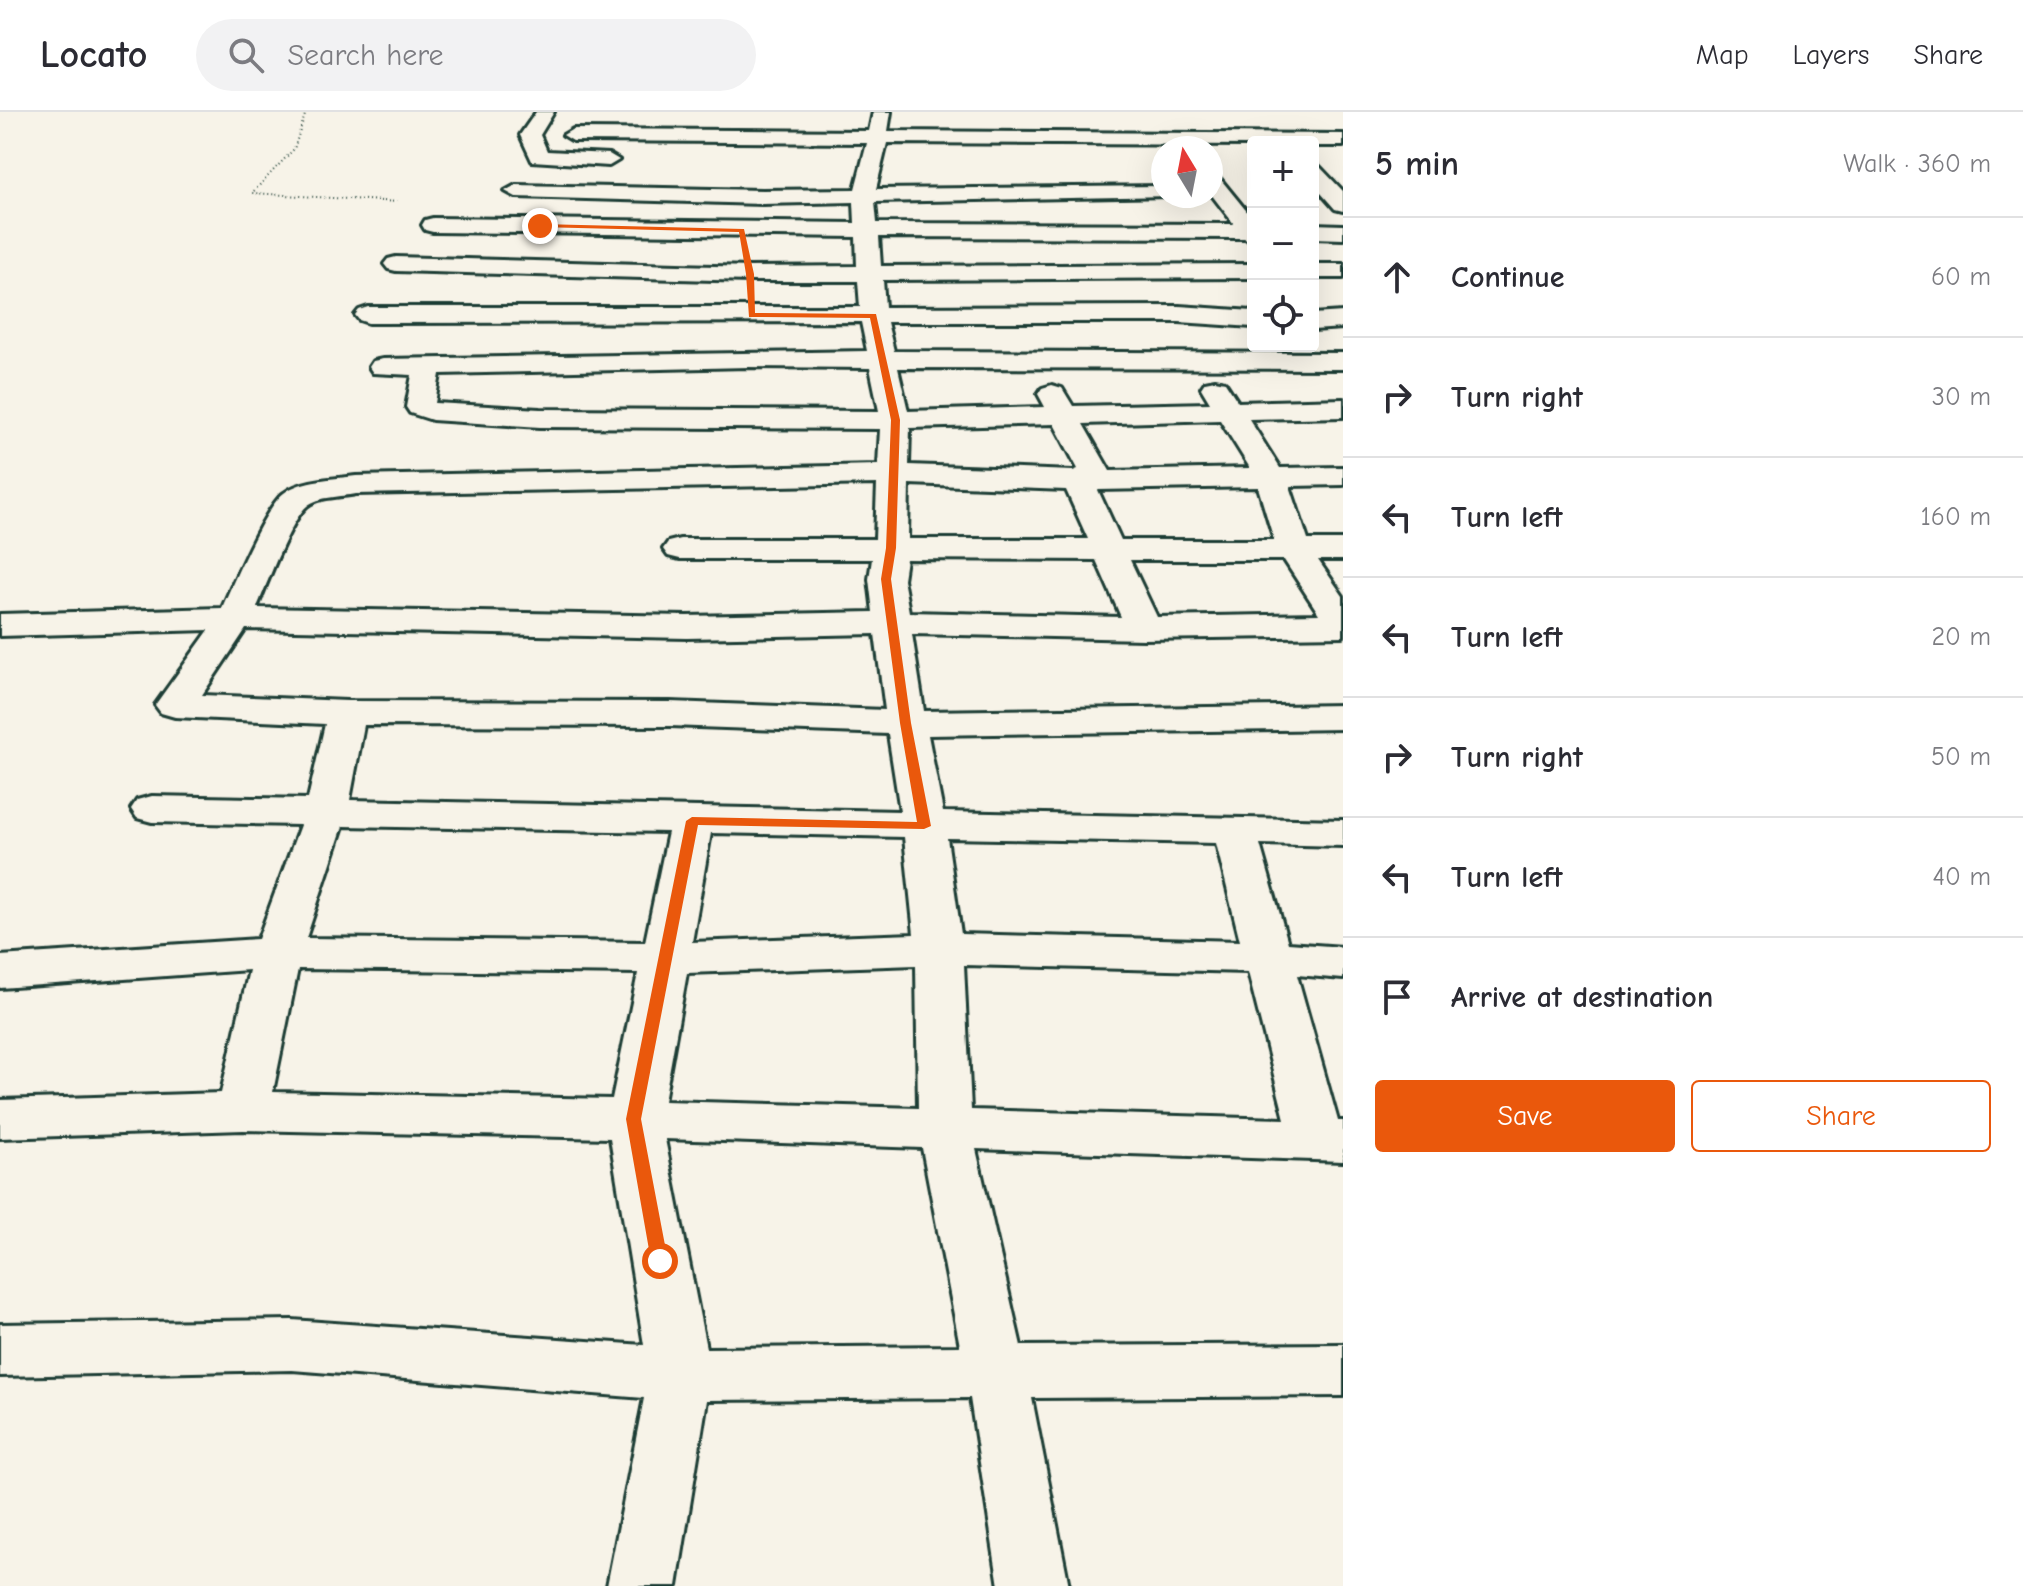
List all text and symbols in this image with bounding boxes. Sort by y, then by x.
search box [196,19,756,91]
text: Locato [40,33,148,77]
icon: search [224,33,268,77]
text: Search here [288,38,444,73]
text: Map [1696,39,1749,71]
text: Layers [1793,39,1869,71]
text: Share [1913,39,1983,71]
north arrow [1151,136,1223,208]
map controls [1247,136,1319,352]
button: + [1247,136,1319,208]
text: 5 min [1375,144,1459,184]
text: Walk · 360 m [1843,149,1991,179]
route end [522,208,558,244]
button: − [1247,208,1319,280]
icon: ahead [1375,255,1419,299]
text: Continue [1451,260,1565,295]
text: 60 m [1931,262,1991,292]
button: locate [1247,280,1319,352]
icon: right [1375,375,1419,419]
text: Turn right [1451,380,1583,415]
text: 30 m [1932,382,1991,412]
icon: left [1375,495,1419,539]
text: Turn left [1451,500,1563,535]
text: 160 m [1921,502,1991,532]
icon: left [1375,615,1419,659]
text: Turn left [1451,620,1563,655]
text: 20 m [1931,622,1991,652]
icon: right [1375,735,1419,779]
text: Turn right [1451,740,1583,775]
text: 50 m [1931,742,1991,772]
icon: left [1375,855,1419,899]
text: Turn left [1451,860,1563,895]
text: 40 m [1932,862,1991,892]
icon: arrive [1375,975,1419,1019]
text: Arrive at destination [1451,980,1713,1015]
button: Save [1375,1080,1675,1152]
button: Share [1691,1080,1991,1152]
route start [642,1243,678,1279]

